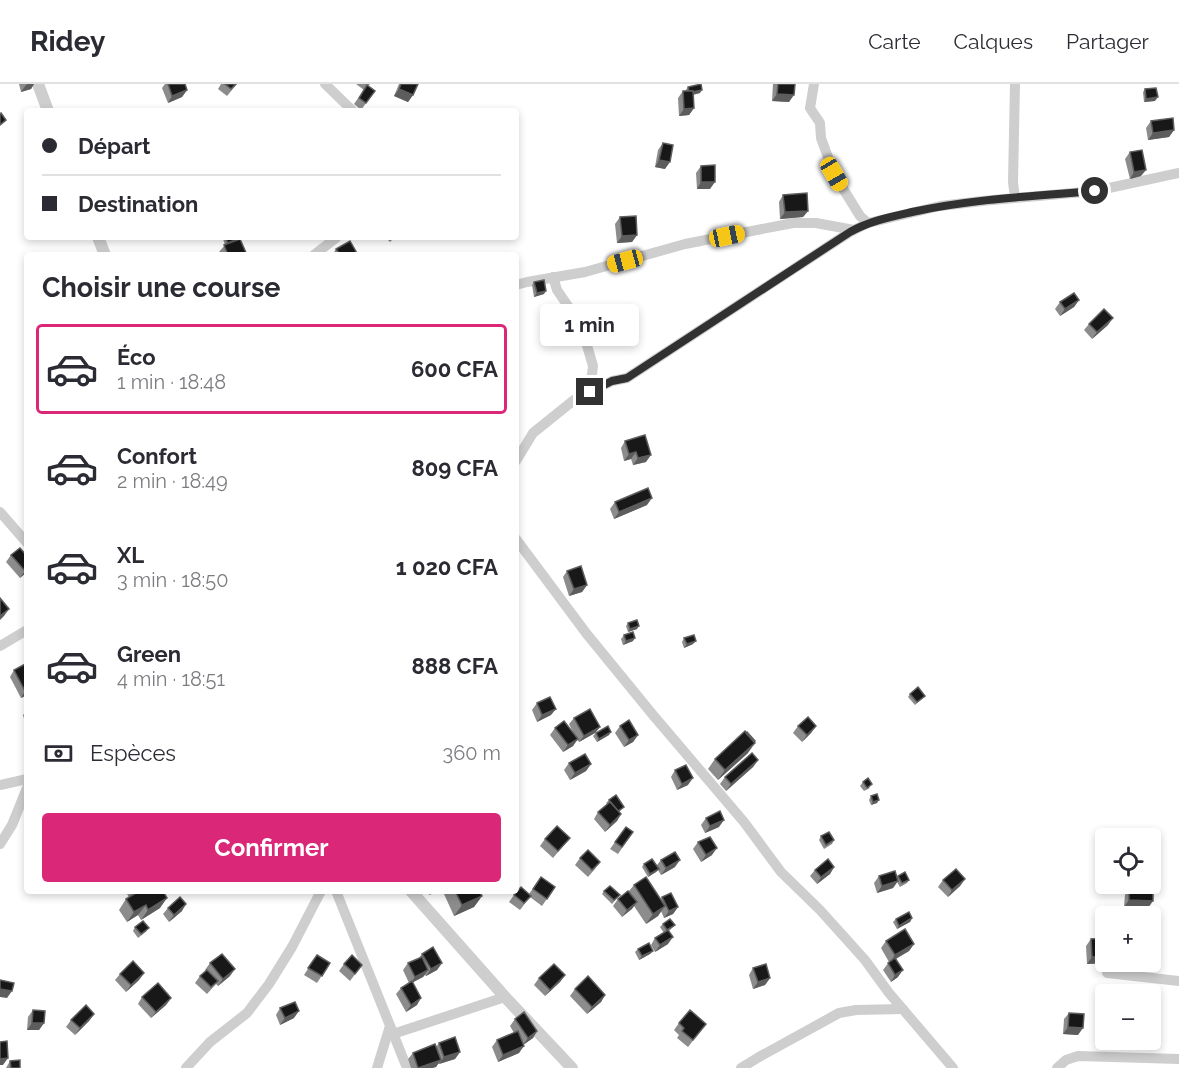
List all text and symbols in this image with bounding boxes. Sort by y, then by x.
text: Ridey [30,25,105,58]
text: Carte [868,29,921,54]
text: Calques [954,29,1033,54]
text: Partager [1066,29,1149,54]
text: Départ [78,133,150,159]
car [817,154,851,194]
route start [1081,177,1108,204]
text: Destination [78,191,198,217]
car [708,223,746,249]
car [605,248,645,274]
text: Choisir une course [42,272,280,303]
callout: 1 min [540,305,640,347]
text: 1 min [564,313,615,337]
icon: car [45,342,99,396]
text: Éco [117,344,156,370]
text: 600 CFA [411,356,498,382]
text: 1 min · 18:48 [117,370,226,394]
route end [576,378,603,405]
icon: car [45,441,99,495]
text: Confort [117,443,197,469]
text: 809 CFA [412,455,498,481]
text: 2 min · 18:49 [117,469,228,493]
icon: car [45,540,99,594]
text: XL [117,542,144,568]
text: 1 020 CFA [396,554,498,580]
text: 3 min · 18:50 [117,568,228,592]
icon: car [45,639,99,693]
text: Green [117,641,181,667]
text: 888 CFA [411,653,498,679]
text: 4 min · 18:51 [117,667,225,691]
icon: cash [42,737,75,770]
text: Espèces [90,740,176,766]
text: 360 m [443,741,501,765]
button: Confirmer [42,813,501,882]
map controls [1095,828,1161,1050]
button: locate [1095,828,1161,894]
button: + [1095,906,1161,972]
button: − [1095,984,1161,1050]

